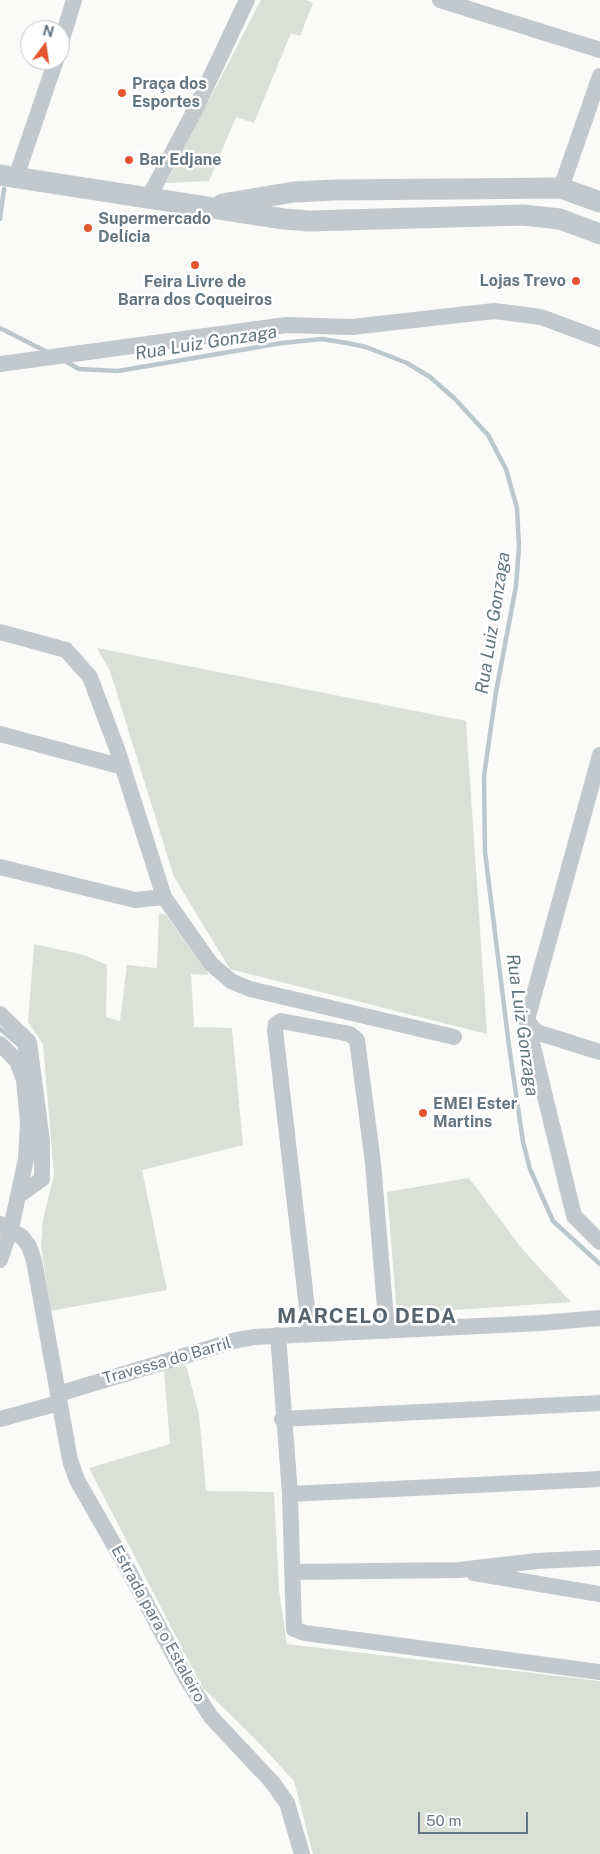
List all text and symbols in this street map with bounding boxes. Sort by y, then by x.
north arrow [20,20,70,70]
text: N [41,22,56,41]
place label: Praça dos Esportes [132,74,207,112]
marker: Praça dos Esportes [116,87,128,99]
place label: Bar Edjane [139,150,221,170]
marker: Bar Edjane [123,154,135,166]
place label: Supermercado Delícia [98,209,211,247]
marker: Supermercado Delícia [82,222,94,234]
marker: Feira Livre de Barra dos Coqueiros [189,259,201,271]
place label: Lojas Trevo [480,271,566,291]
place label: Feira Livre de Barra dos Coqueiros [118,272,272,310]
marker: Lojas Trevo [570,275,582,287]
water label: Rua Luiz Gonzaga [133,321,279,365]
water label: Rua Luiz Gonzaga [471,550,515,696]
water label: Rua Luiz Gonzaga [501,952,543,1098]
place label: EMEI Ester Martins [433,1094,517,1132]
marker: EMEI Ester Martins [417,1107,429,1119]
district label: MARCELO DEDA [276,1304,458,1330]
street label: Travessa do Barril [101,1333,233,1389]
street label: Estrada para o Estaleiro [107,1542,209,1706]
scale bar [420,1802,530,1834]
text: 50 m [426,1812,461,1829]

